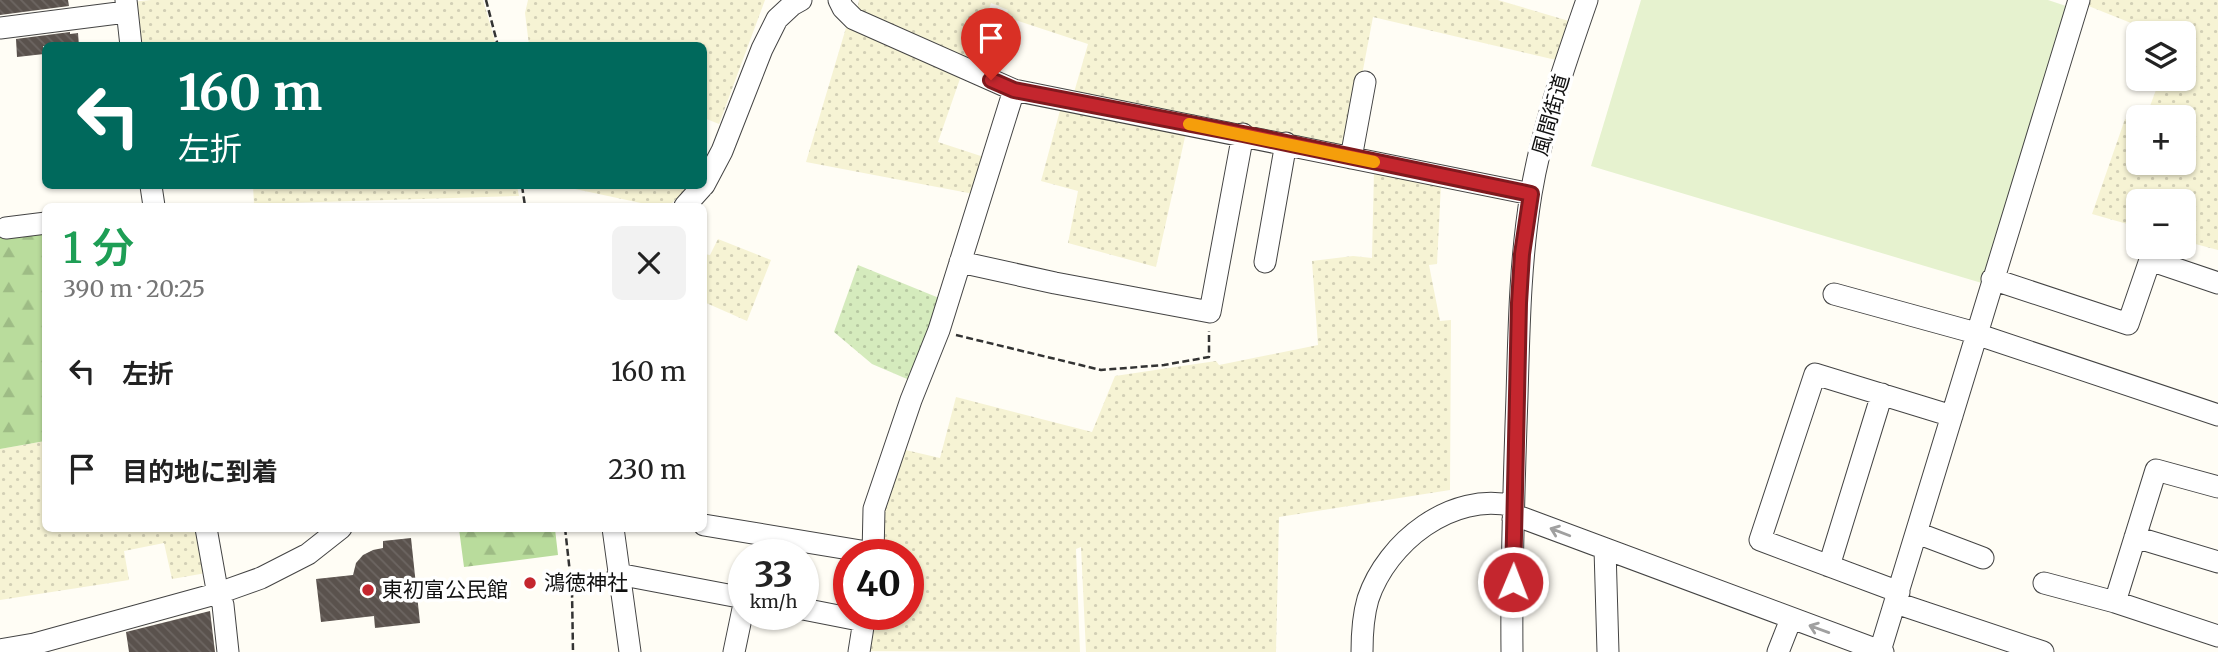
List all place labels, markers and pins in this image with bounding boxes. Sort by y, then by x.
pin [961,8,1021,80]
place label: 鴻徳神社 [544,569,628,596]
marker: 鴻徳神社 [522,575,538,591]
place label: 東初富公民館 [382,576,508,603]
marker: 東初富公民館 [360,582,376,598]

